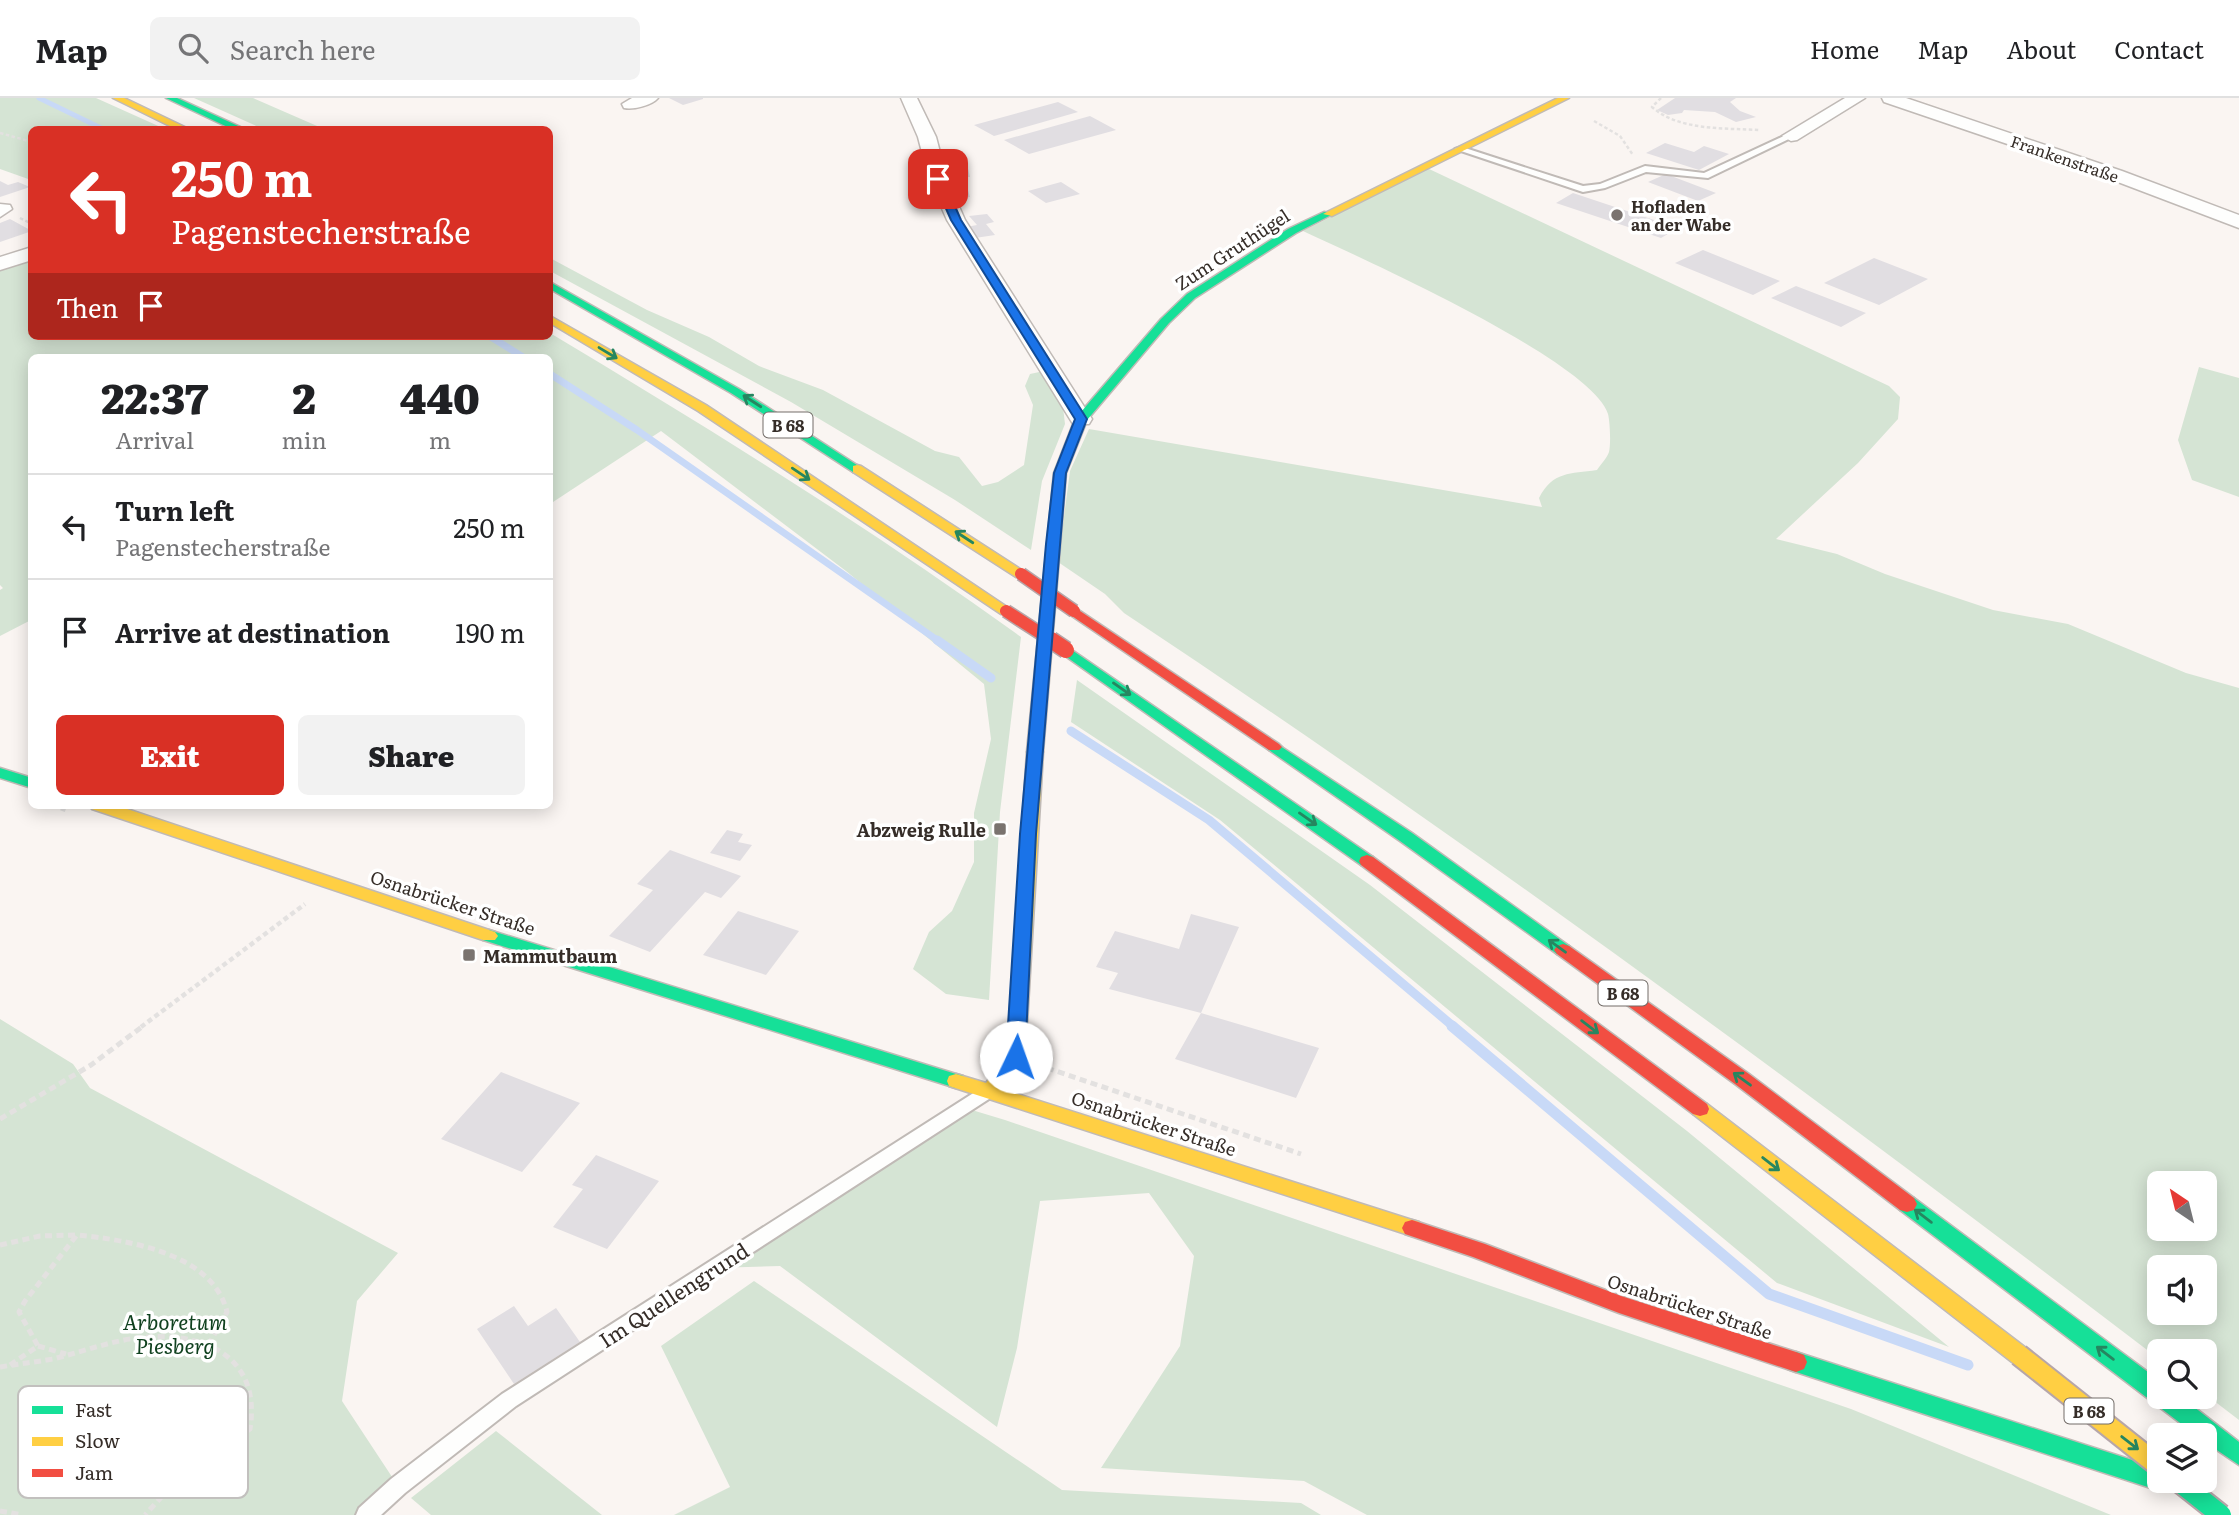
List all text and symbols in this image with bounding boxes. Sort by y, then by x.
search box [150,17,640,80]
text: Map [35,24,108,73]
icon: search [174,29,212,67]
text: Search here [230,29,376,68]
text: Home [1810,31,1879,66]
text: Map [1917,31,1968,66]
text: About [2006,31,2076,66]
text: Contact [2114,31,2204,66]
street label: Frankenstraße [2008,128,2122,188]
text: 250 m [171,139,313,212]
pin [908,149,968,209]
icon: left [56,154,147,245]
icon: arrive [919,160,957,198]
place label: Hofladen an der Wabe [1631,194,1731,236]
street label: Zum Gruthügel [1169,202,1295,296]
text: Pagenstecherstraße [171,206,471,254]
marker: Hofladen an der Wabe [1609,207,1625,223]
text: Then [56,287,118,326]
icon: arrive [132,287,170,325]
one-way arrow [598,346,618,360]
text: 22:37 [101,365,208,427]
text: 2 [292,365,316,427]
text: 440 [400,365,480,427]
one-way arrow [742,394,762,408]
road number: B 68 [764,412,812,438]
text: Arrival [115,422,194,456]
text: min [281,422,327,456]
text: m [429,422,451,456]
one-way arrow [791,467,810,481]
text: Turn left [115,490,234,529]
text: 250 m [453,507,525,546]
icon: left [56,508,94,546]
text: Pagenstecherstraße [115,529,330,563]
one-way arrow [954,530,974,544]
text: Arrive at destination [115,612,390,651]
text: 190 m [455,612,525,651]
icon: arrive [56,613,94,651]
one-way arrow [1112,682,1131,696]
button: Exit [56,715,284,795]
button: Share [298,715,525,795]
one-way arrow [1298,812,1317,826]
place label: Abzweig Rulle [856,816,986,843]
marker: Abzweig Rulle [992,821,1008,837]
street label: Osnabrücker Straße [367,863,539,941]
one-way arrow [1548,939,1567,953]
place label: Mammutbaum [483,942,618,969]
marker: Mammutbaum [461,947,477,963]
road number: B 68 [1598,980,1648,1006]
one-way arrow [1580,1019,1599,1034]
position arrow [979,1020,1053,1094]
one-way arrow [1733,1072,1752,1086]
street label: Osnabrücker Straße [1068,1084,1240,1162]
one-way arrow [1762,1156,1780,1171]
north arrow [2147,1171,2217,1241]
map controls [2147,1171,2217,1493]
one-way arrow [1915,1208,1933,1223]
street label: Im Quellengrund [592,1234,754,1354]
button: sound [2147,1255,2217,1325]
street label: Osnabrücker Straße [1604,1267,1776,1345]
park label: Arboretum Piesberg [123,1305,228,1360]
button: search [2147,1339,2217,1409]
one-way arrow [2096,1345,2115,1360]
legend [18,1386,248,1498]
text: Fast [75,1395,112,1423]
road number: B 68 [2064,1399,2114,1424]
button: layers [2147,1423,2217,1493]
text: Slow [75,1426,120,1454]
one-way arrow [2120,1435,2138,1450]
text: Jam [75,1458,113,1486]

